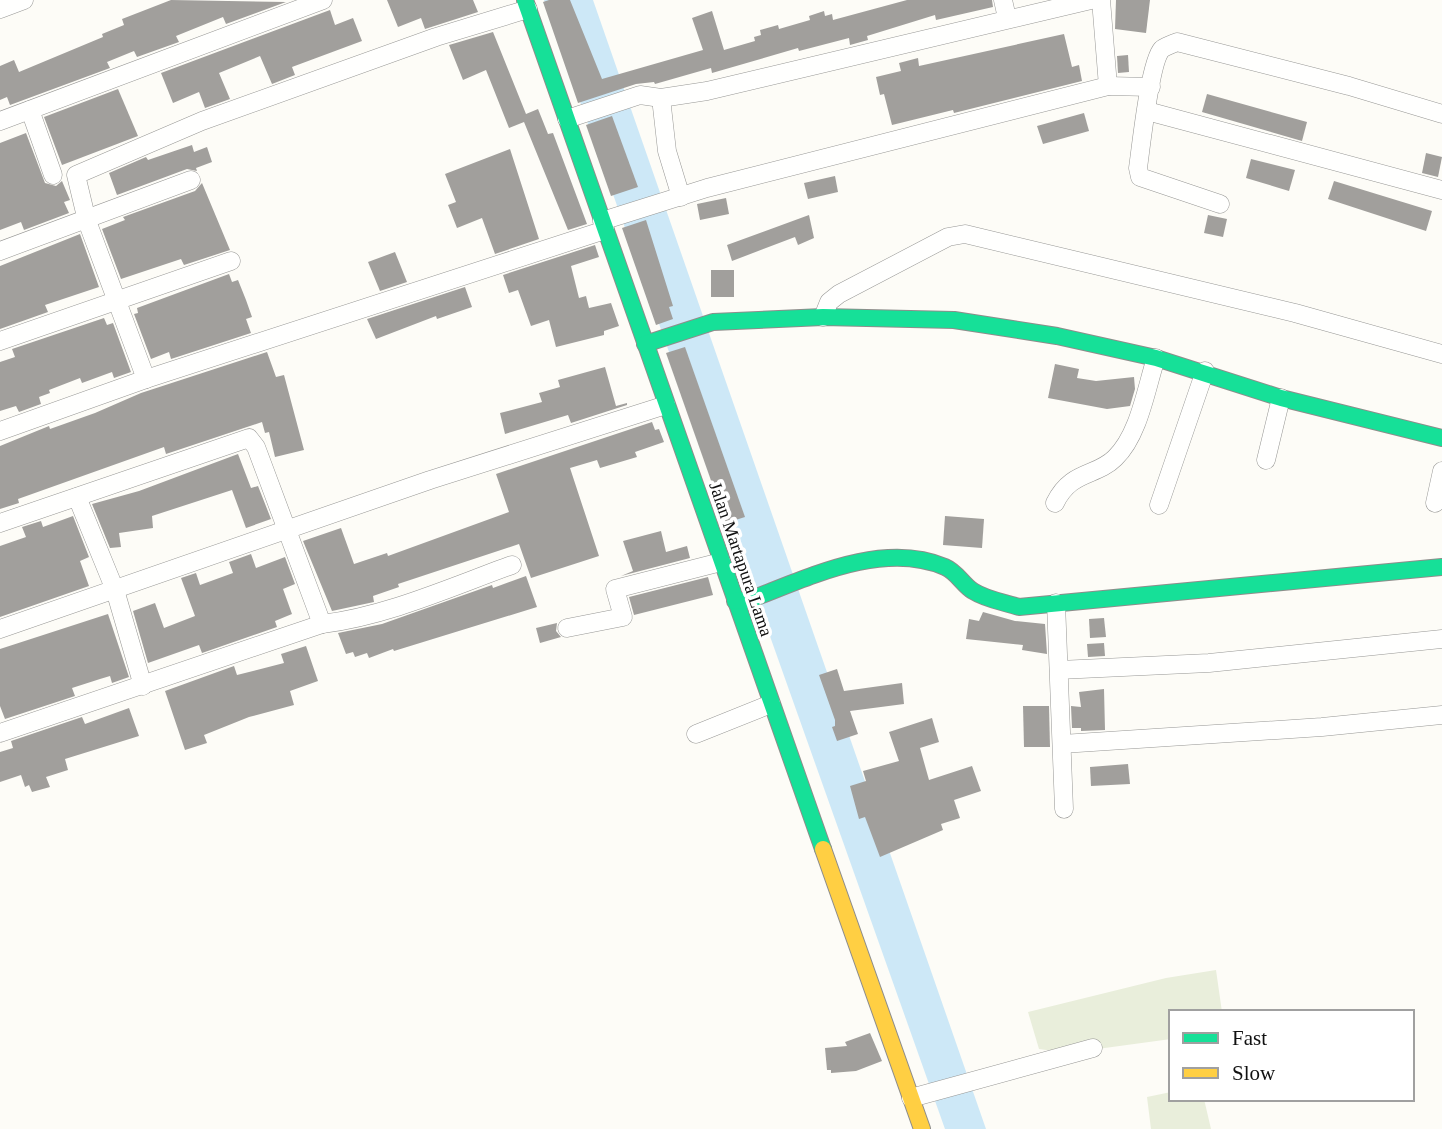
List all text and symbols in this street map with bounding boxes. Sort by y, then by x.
street label: Jalan Martapura Lama [705,479,777,639]
legend [1169,1010,1414,1101]
text: Fast [1232,1026,1267,1050]
text: Slow [1232,1061,1276,1085]

